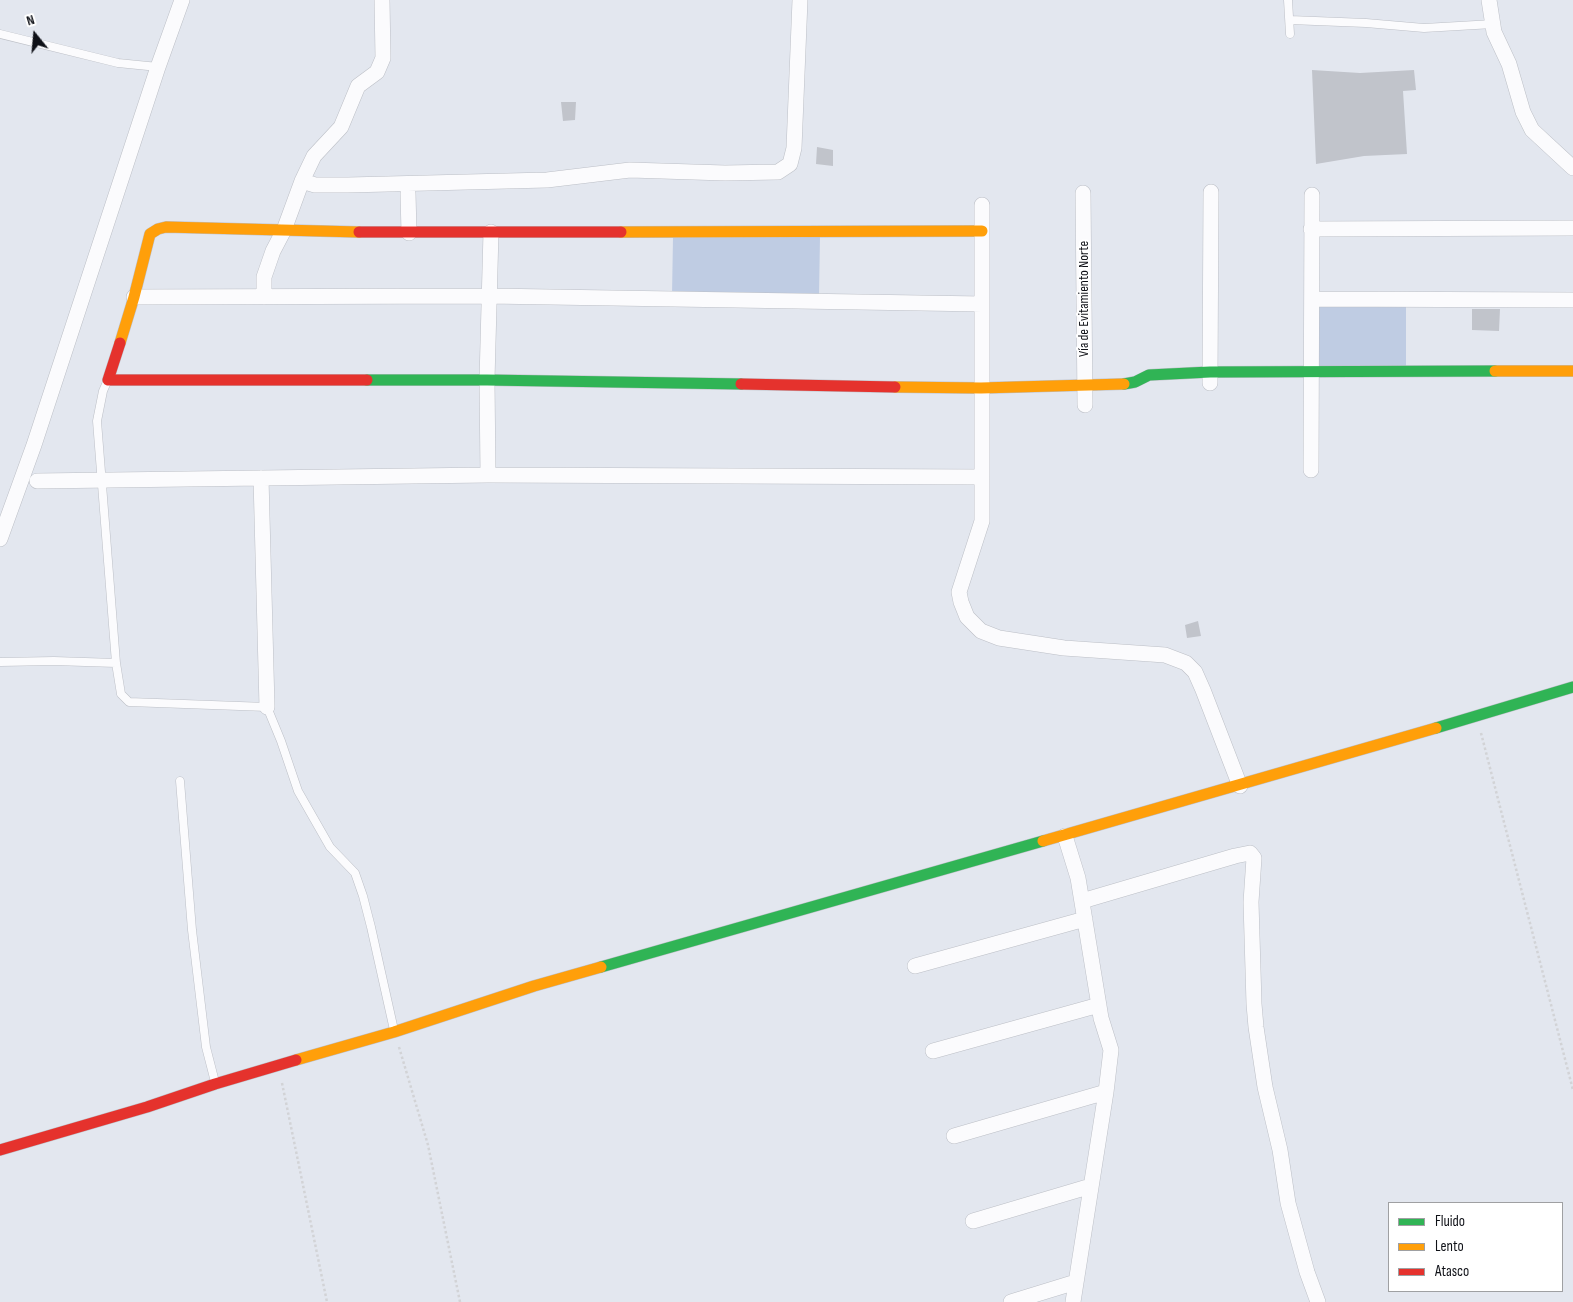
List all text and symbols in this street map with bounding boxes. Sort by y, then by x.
north arrow [10,10,60,60]
text: N [24,11,37,29]
street label: Vía de Evitamiento Norte [1076,241,1092,357]
legend [1388,1202,1563,1292]
text: Fluido [1435,1212,1465,1231]
text: Lento [1435,1237,1464,1256]
text: Atasco [1435,1262,1469,1281]

